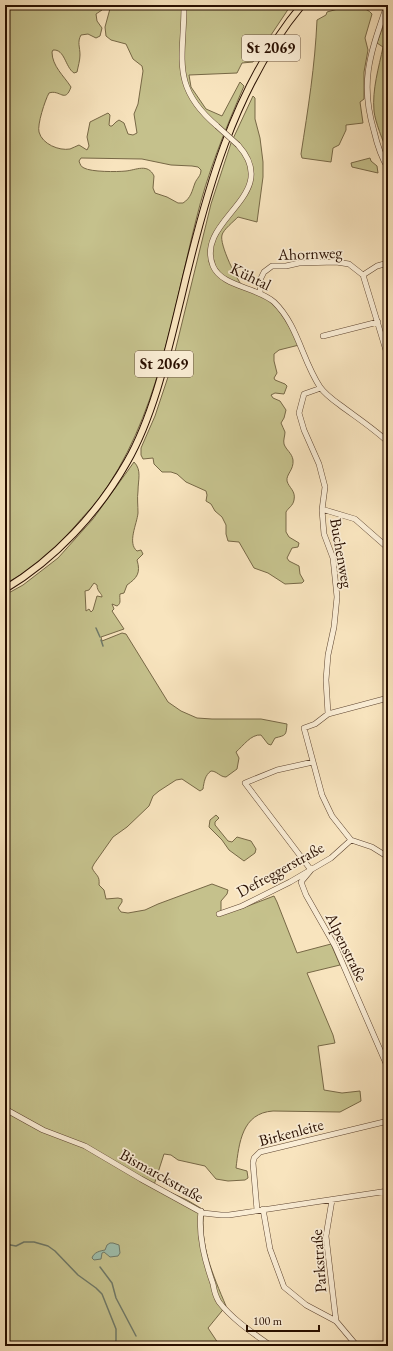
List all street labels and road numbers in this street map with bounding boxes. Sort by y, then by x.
road number: St 2069 [242,35,300,61]
street label: Ahornweg [276,242,344,265]
street label: Kühtal [227,258,275,295]
road number: St 2069 [135,351,193,377]
street label: Buchenweg [325,516,358,591]
street label: Defreggerstraße [233,837,328,902]
street label: Alpenstraße [320,908,372,985]
street label: Birkenleite [256,1114,326,1151]
street label: Bismarckstraße [116,1144,207,1207]
street label: Parkstraße [306,1229,331,1293]

